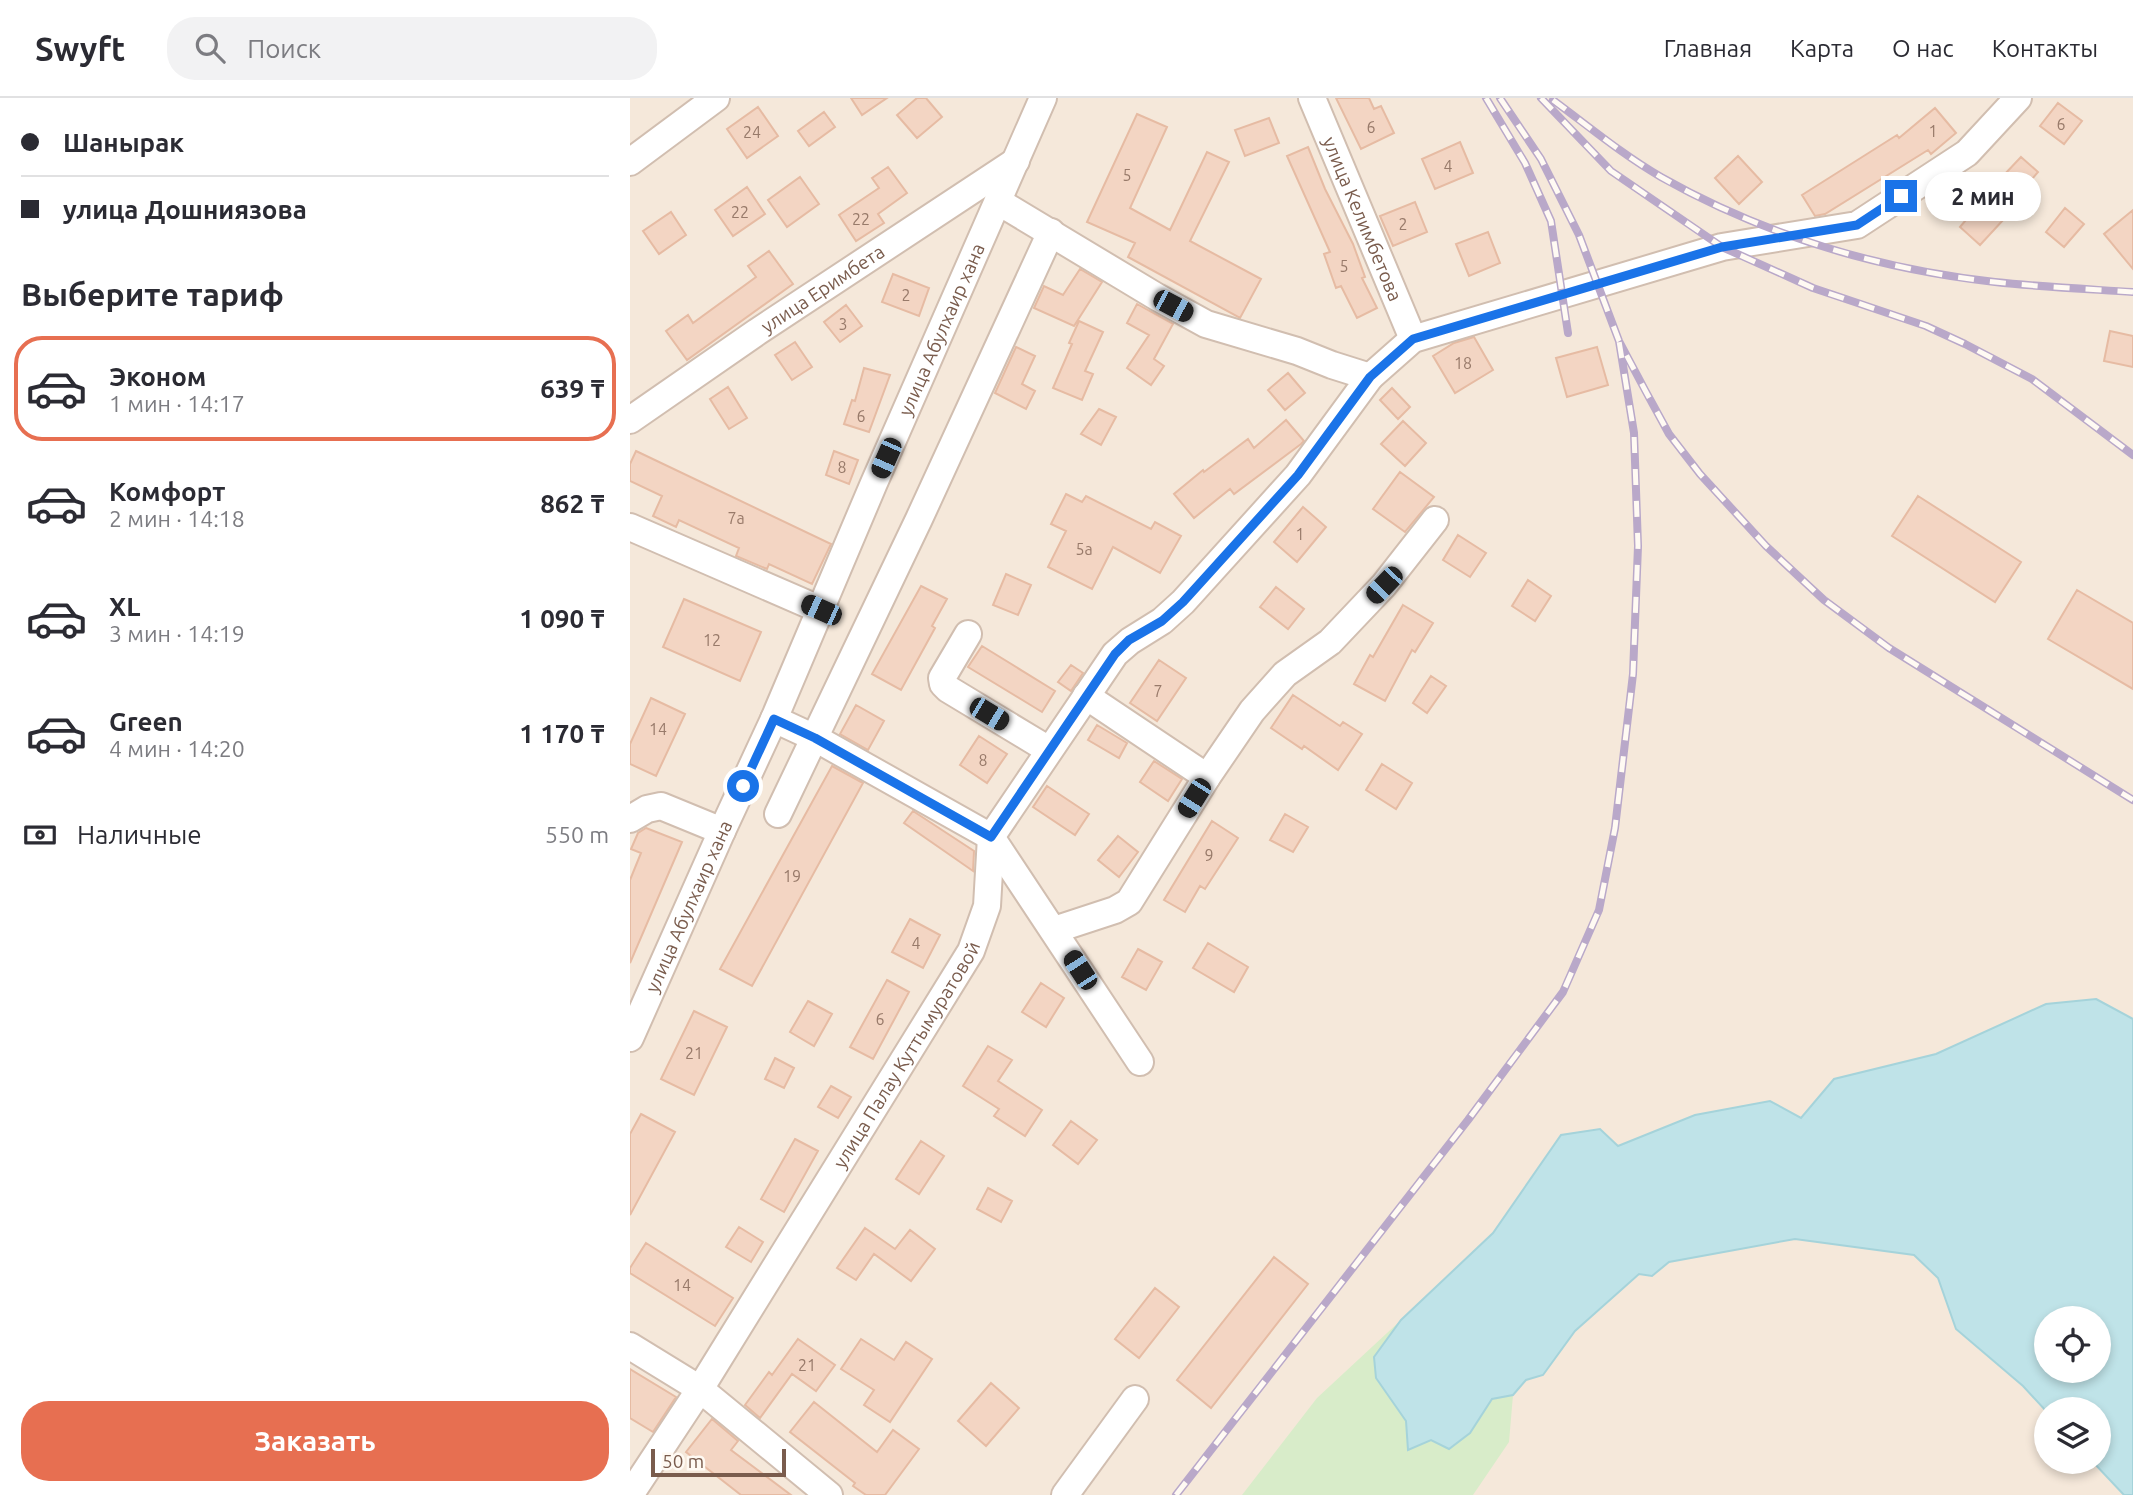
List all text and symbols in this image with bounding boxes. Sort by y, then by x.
search box [167,17,657,80]
icon: search [191,29,229,67]
text: Swyft [35,30,125,67]
text: Поиск [247,34,321,63]
text: Главная [1664,35,1752,62]
text: Карта [1790,35,1854,62]
text: О нас [1892,35,1954,62]
text: Контакты [1992,35,2098,62]
house number: 6 [2056,115,2066,133]
house number: 6 [1366,118,1376,136]
house number: 1 [1928,122,1938,140]
house number: 24 [743,123,761,141]
text: Шанырак [63,128,184,157]
street label: улица Келимбетова [1318,133,1407,304]
house number: 4 [1443,157,1453,175]
house number: 5 [1122,166,1132,184]
callout: 2 мин [1926,172,2041,220]
route end [1885,180,1917,212]
text: 2 мин [1951,184,2015,209]
text: улица Дошниязова [63,195,307,224]
house number: 22 [731,203,749,221]
house number: 22 [852,210,870,228]
house number: 2 [1398,215,1408,233]
street label: улица Еримбета [757,240,888,337]
street label: улица Абулхаир хана [894,240,989,419]
house number: 5 [1339,257,1349,275]
text: Выберите тариф [21,276,284,312]
house number: 2 [901,286,911,304]
car [1150,287,1197,325]
house number: 3 [838,315,848,333]
house number: 18 [1454,354,1472,372]
icon: car [25,357,88,420]
text: Эконом [109,362,206,391]
text: 639 ₸ [540,374,605,403]
text: 1 мин · 14:17 [109,391,245,416]
house number: 6 [856,407,866,425]
car [868,435,905,481]
house number: 8 [837,458,847,476]
icon: car [25,472,88,535]
text: Комфорт [109,477,225,506]
text: 862 ₸ [540,489,605,518]
text: 2 мин · 14:18 [109,506,245,531]
house number: 7а [727,509,745,527]
house number: 1 [1295,525,1305,543]
house number: 5а [1075,540,1093,558]
car [1362,563,1407,607]
icon: car [25,587,88,650]
text: XL [109,592,140,621]
car [798,592,845,628]
text: 1 090 ₸ [519,604,605,633]
text: 3 мин · 14:19 [109,621,245,646]
house number: 12 [703,631,721,649]
house number: 7 [1153,682,1163,700]
car [966,694,1013,734]
icon: car [25,702,88,765]
text: Green [109,707,183,736]
text: 1 170 ₸ [519,719,605,748]
house number: 14 [649,720,667,738]
text: 4 мин · 14:20 [109,736,245,761]
house number: 8 [978,751,988,769]
route start [727,770,759,802]
car [1174,775,1215,821]
icon: cash [21,816,59,854]
street label: улица Абулхаир хана [641,817,736,996]
text: Наличные [77,820,202,849]
text: 550 m [545,822,609,847]
house number: 9 [1204,846,1214,864]
house number: 19 [783,867,801,885]
house number: 4 [911,934,921,952]
street label: улица Палау Куттымуратовой [828,939,984,1172]
car [1060,947,1101,993]
house number: 6 [875,1010,885,1028]
house number: 21 [685,1044,703,1062]
house number: 14 [673,1276,691,1294]
map controls [2034,1306,2111,1474]
button: locate [2034,1306,2111,1383]
house number: 21 [798,1356,816,1374]
button: layers [2034,1397,2111,1474]
button: Заказать [21,1401,609,1481]
scale bar [651,1446,786,1478]
text: 50 m [662,1450,704,1472]

